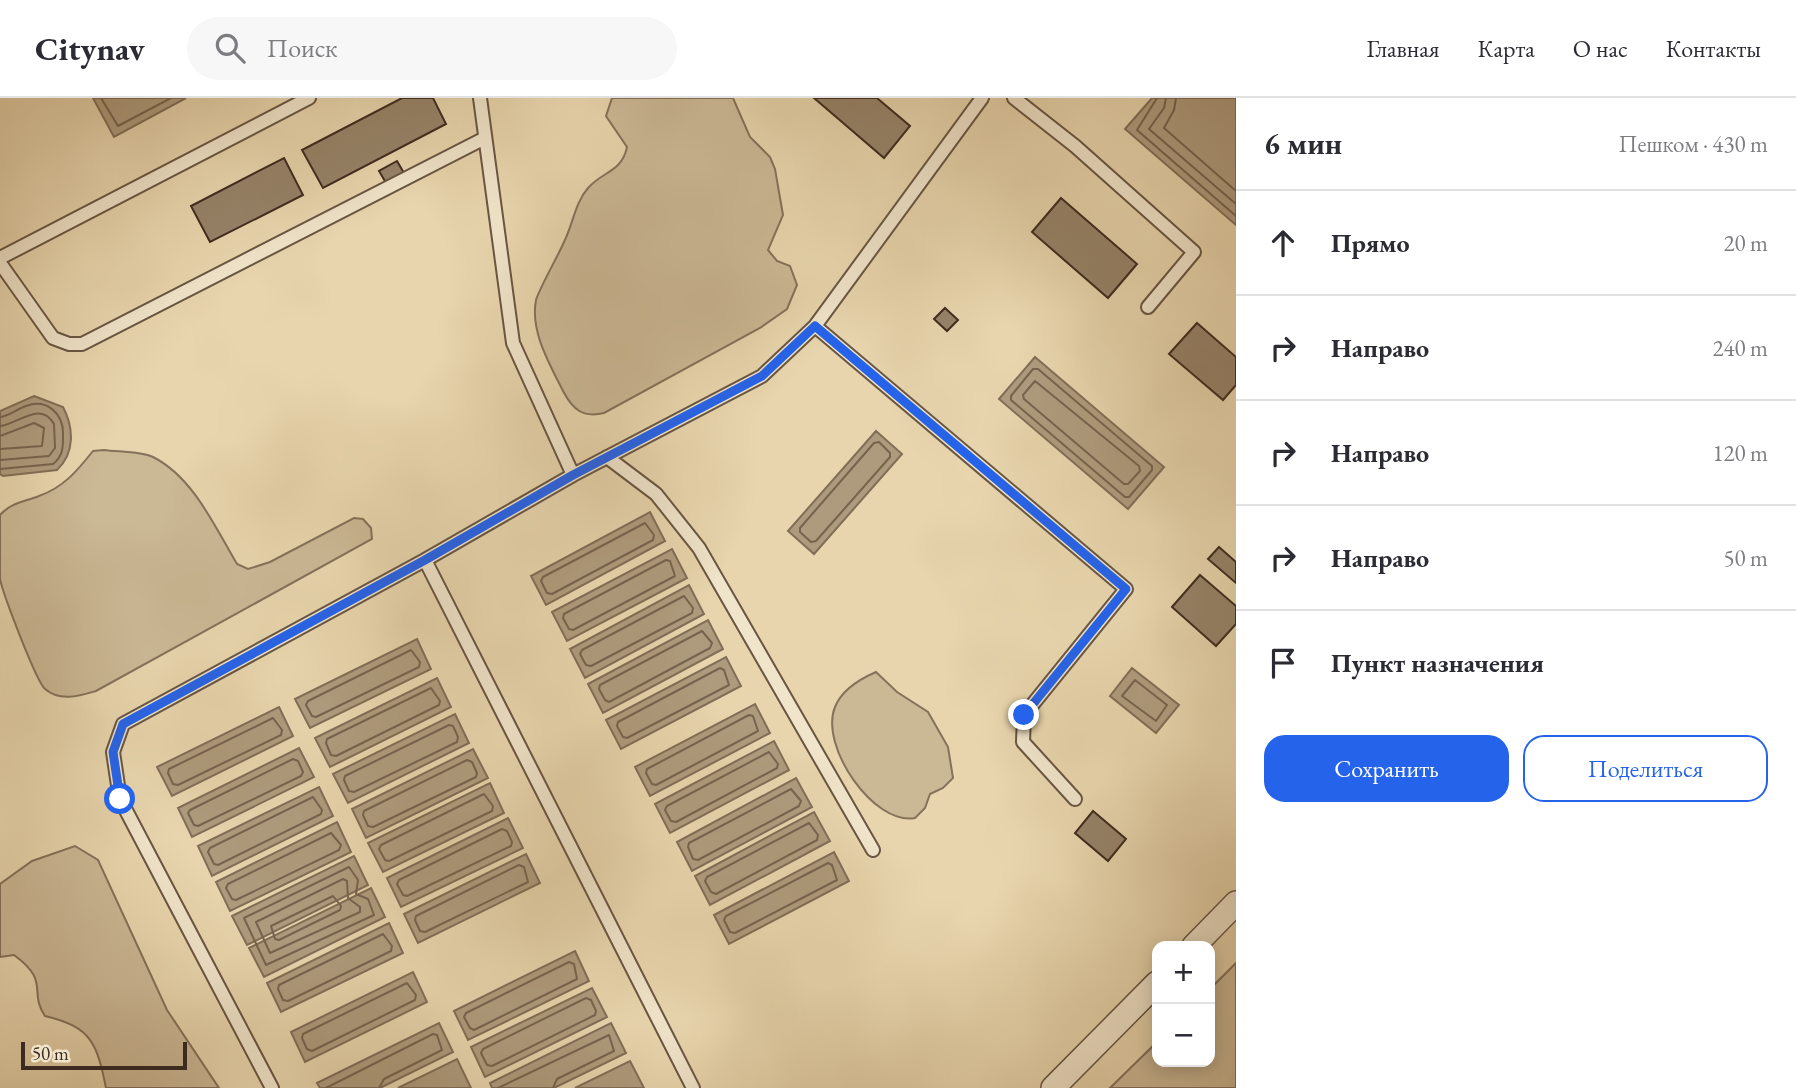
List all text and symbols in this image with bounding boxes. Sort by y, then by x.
search box [187,17,677,80]
text: Citynav [35,27,145,70]
icon: search [211,29,249,67]
text: Поиск [267,31,337,65]
text: Главная [1366,33,1440,64]
text: Карта [1478,33,1535,64]
text: О нас [1573,33,1628,64]
text: Контакты [1666,33,1761,64]
text: 6 мин [1264,124,1342,163]
text: Пешком · 430 m [1619,129,1768,159]
icon: ahead [1264,224,1302,262]
text: Прямо [1331,226,1410,260]
text: 20 m [1723,228,1768,258]
icon: right [1264,329,1302,367]
text: Направо [1331,331,1429,365]
text: 240 m [1712,333,1768,363]
icon: right [1264,434,1302,472]
text: Направо [1331,436,1429,470]
text: 120 m [1712,438,1768,468]
icon: right [1264,539,1302,577]
text: Направо [1331,541,1429,575]
text: 50 m [1723,543,1768,573]
icon: arrive [1264,644,1302,682]
text: Пункт назначения [1331,646,1544,680]
route end [1008,699,1039,730]
button: Сохранить [1264,735,1509,802]
button: Поделиться [1523,735,1768,802]
route start [104,783,135,814]
map controls [1152,941,1215,1067]
button: + [1152,941,1215,1004]
button: − [1152,1004,1215,1067]
scale bar [21,1039,187,1071]
text: 50 m [32,1041,69,1066]

